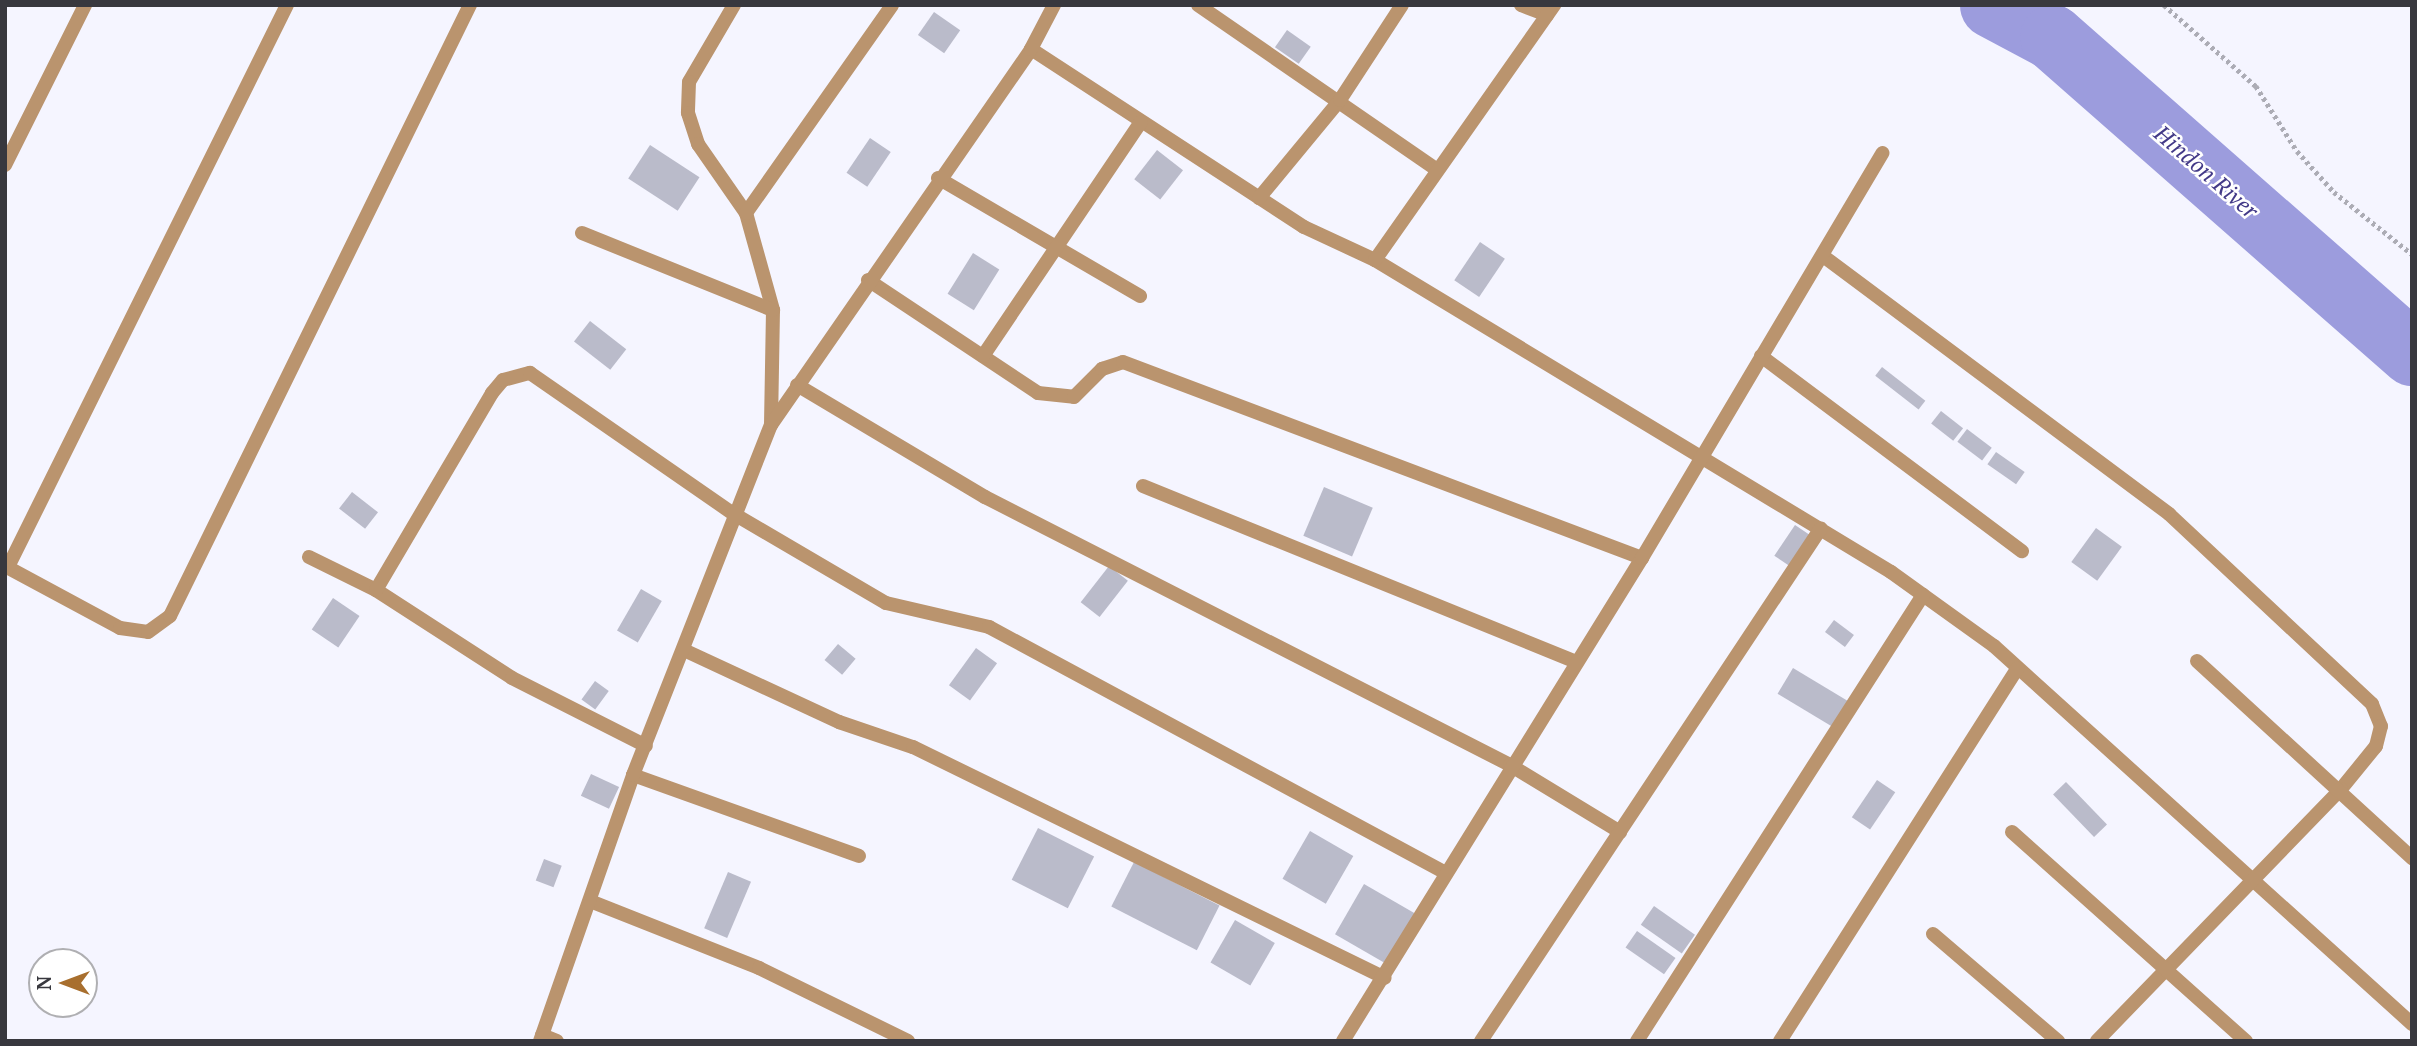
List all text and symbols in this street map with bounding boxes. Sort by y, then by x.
water label: Hindon River [2149,120,2263,224]
north arrow [28,948,98,1018]
text: N [31,976,56,990]

